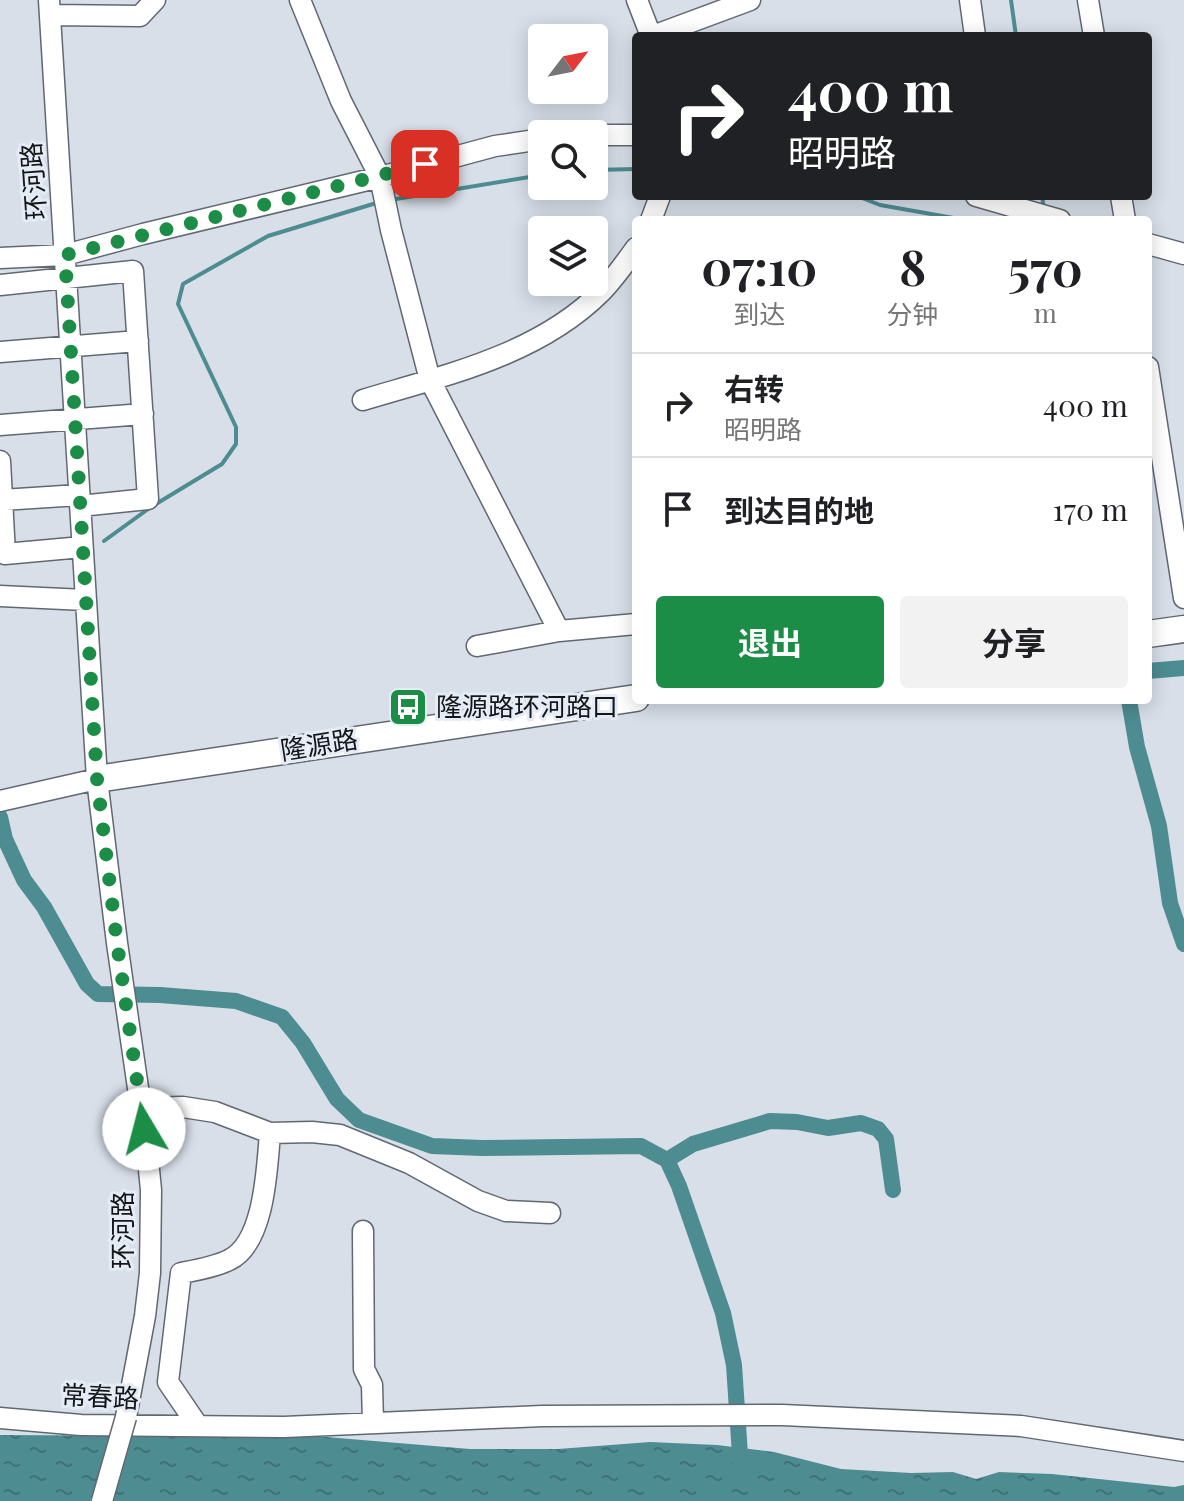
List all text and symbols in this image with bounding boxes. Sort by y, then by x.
north arrow [528,24,608,104]
map controls [528,24,608,296]
text: 400 m [788,52,954,127]
icon: right [656,64,760,168]
button: search [528,120,608,200]
text: 昭明路 [788,127,896,175]
pin [391,130,459,198]
street label: 环河路 [12,141,53,221]
icon: arrive [403,142,447,186]
button: layers [528,216,608,296]
text: 07:10 [701,234,817,298]
text: 8 [899,234,926,298]
text: 570 [1008,235,1083,299]
text: m [1034,295,1057,330]
text: 到达 [733,296,785,331]
text: 分钟 [887,296,939,331]
text: 右转 [724,368,784,408]
icon: right [656,383,700,427]
text: 400 m [1043,385,1128,425]
text: 昭明路 [724,411,802,446]
icon: arrive [656,487,700,531]
text: 170 m [1053,489,1128,529]
text: 到达目的地 [724,490,874,530]
button: 退出 [656,596,884,688]
button: 分享 [900,596,1128,688]
bus stop icon: 隆源路环河路口 [387,686,429,728]
place label: 隆源路环河路口 [436,688,618,723]
street label: 隆源路 [278,720,360,767]
position arrow [102,1087,186,1171]
street label: 环河路 [104,1191,139,1269]
street label: 常春路 [60,1376,140,1415]

